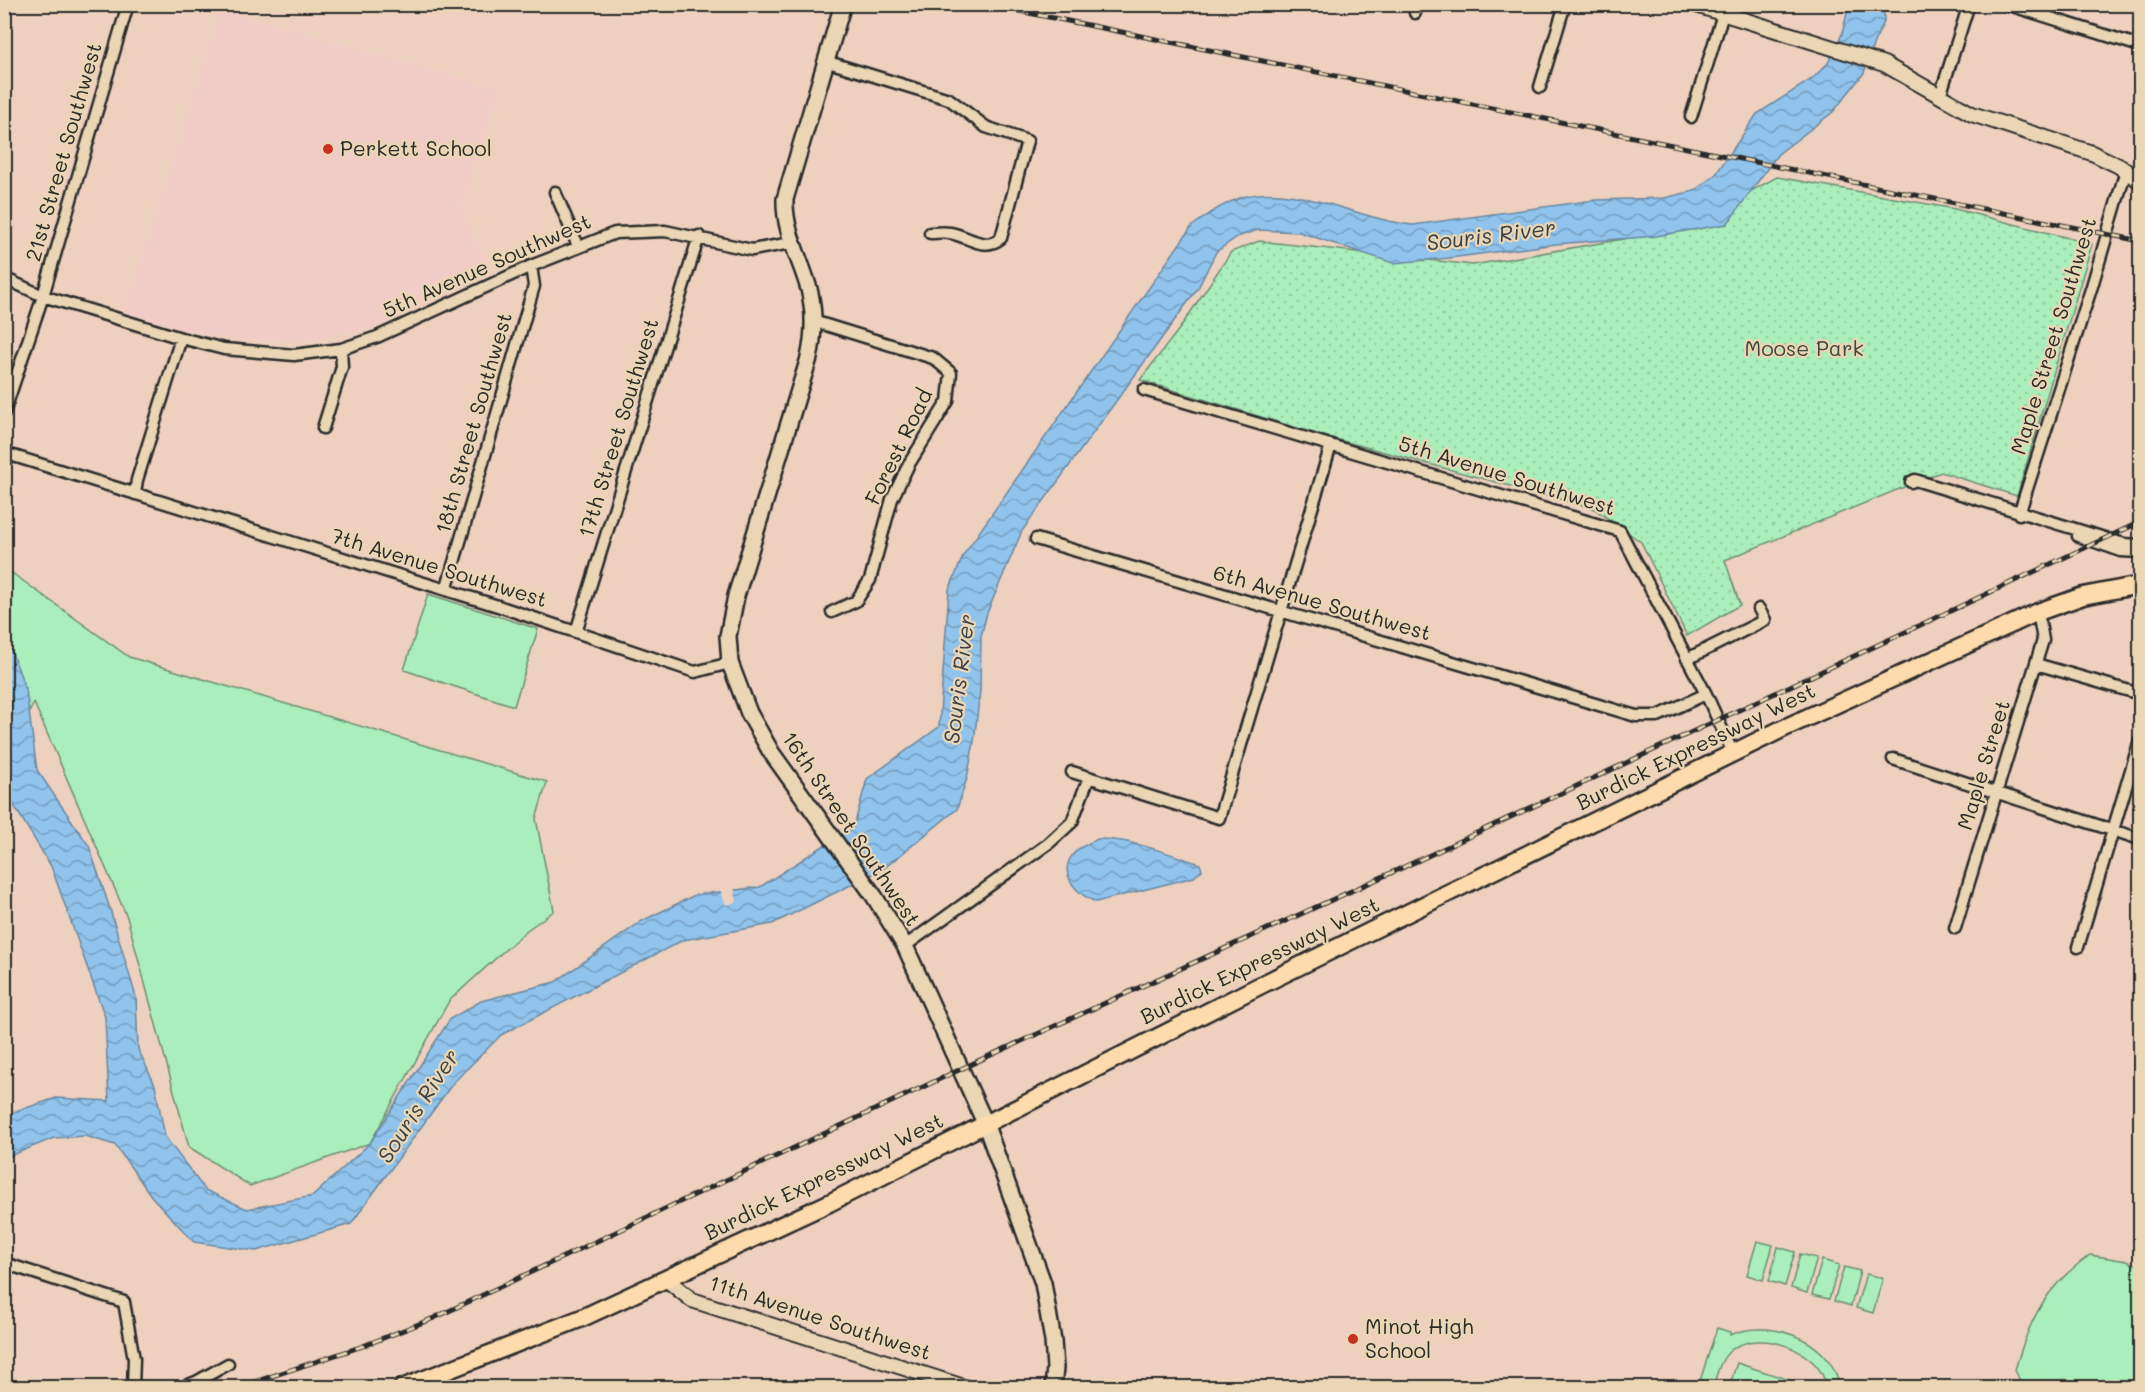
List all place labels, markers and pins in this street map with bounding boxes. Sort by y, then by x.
place label: Perkett School [340,134,492,161]
marker: Perkett School [321,142,335,156]
place label: Minot High School [1365,1312,1474,1363]
marker: Minot High School [1346,1332,1360,1346]

